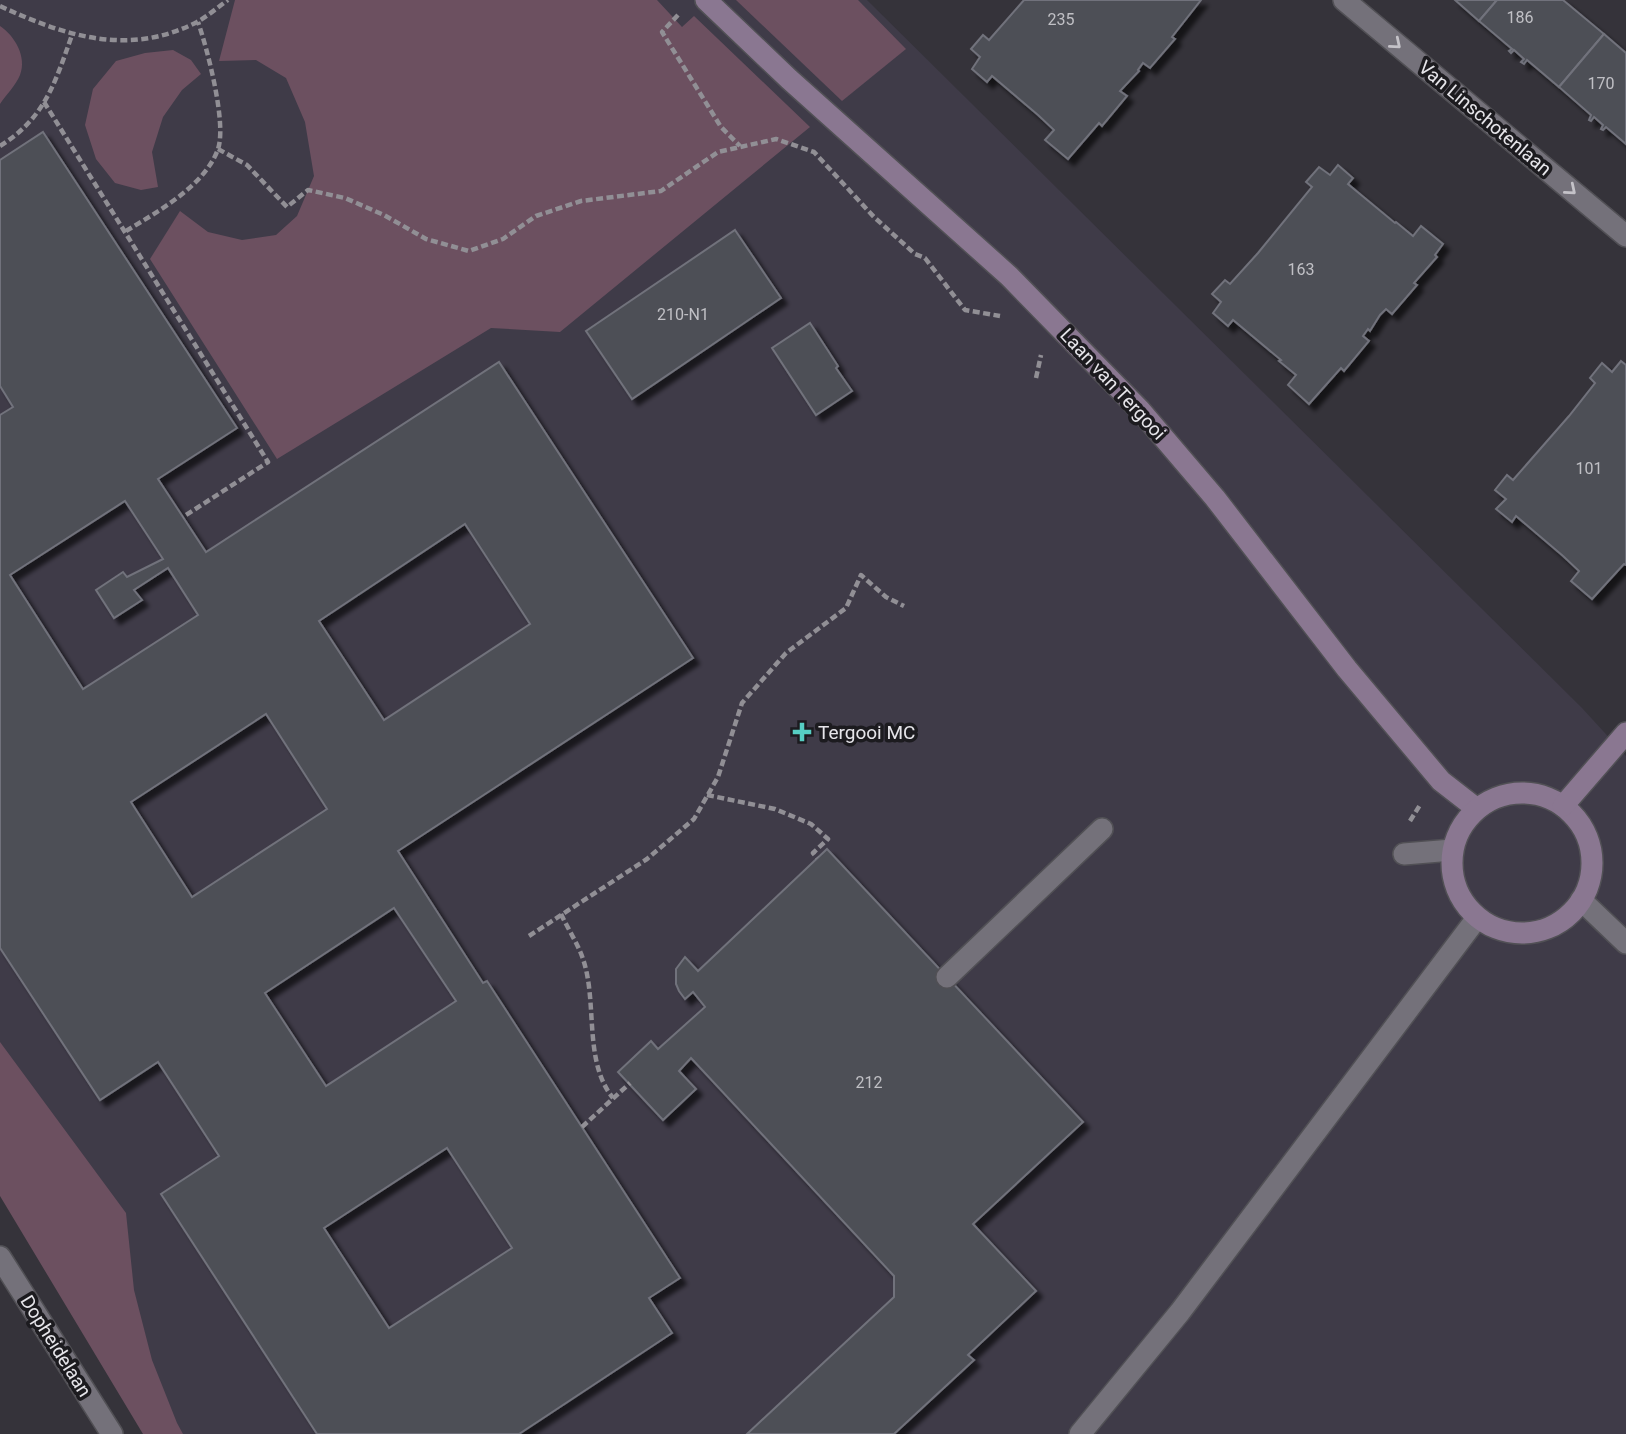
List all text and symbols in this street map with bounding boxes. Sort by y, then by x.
house number: 186 [1507,8,1533,27]
house number: 235 [1048,10,1074,29]
one-way arrow [1388,36,1401,48]
street label: Van Linschotenlaan [1414,56,1556,180]
house number: 170 [1588,74,1614,93]
one-way arrow [1562,182,1575,194]
house number: 163 [1288,260,1314,279]
house number: 210-N1 [657,305,709,324]
street label: Laan van Tergooi [1055,323,1171,445]
house number: 101 [1576,459,1602,478]
place label: Tergooi MC [818,721,915,744]
marker: Tergooi MC [792,722,812,742]
house number: 212 [856,1073,882,1092]
street label: Dopheidelaan [16,1291,96,1401]

